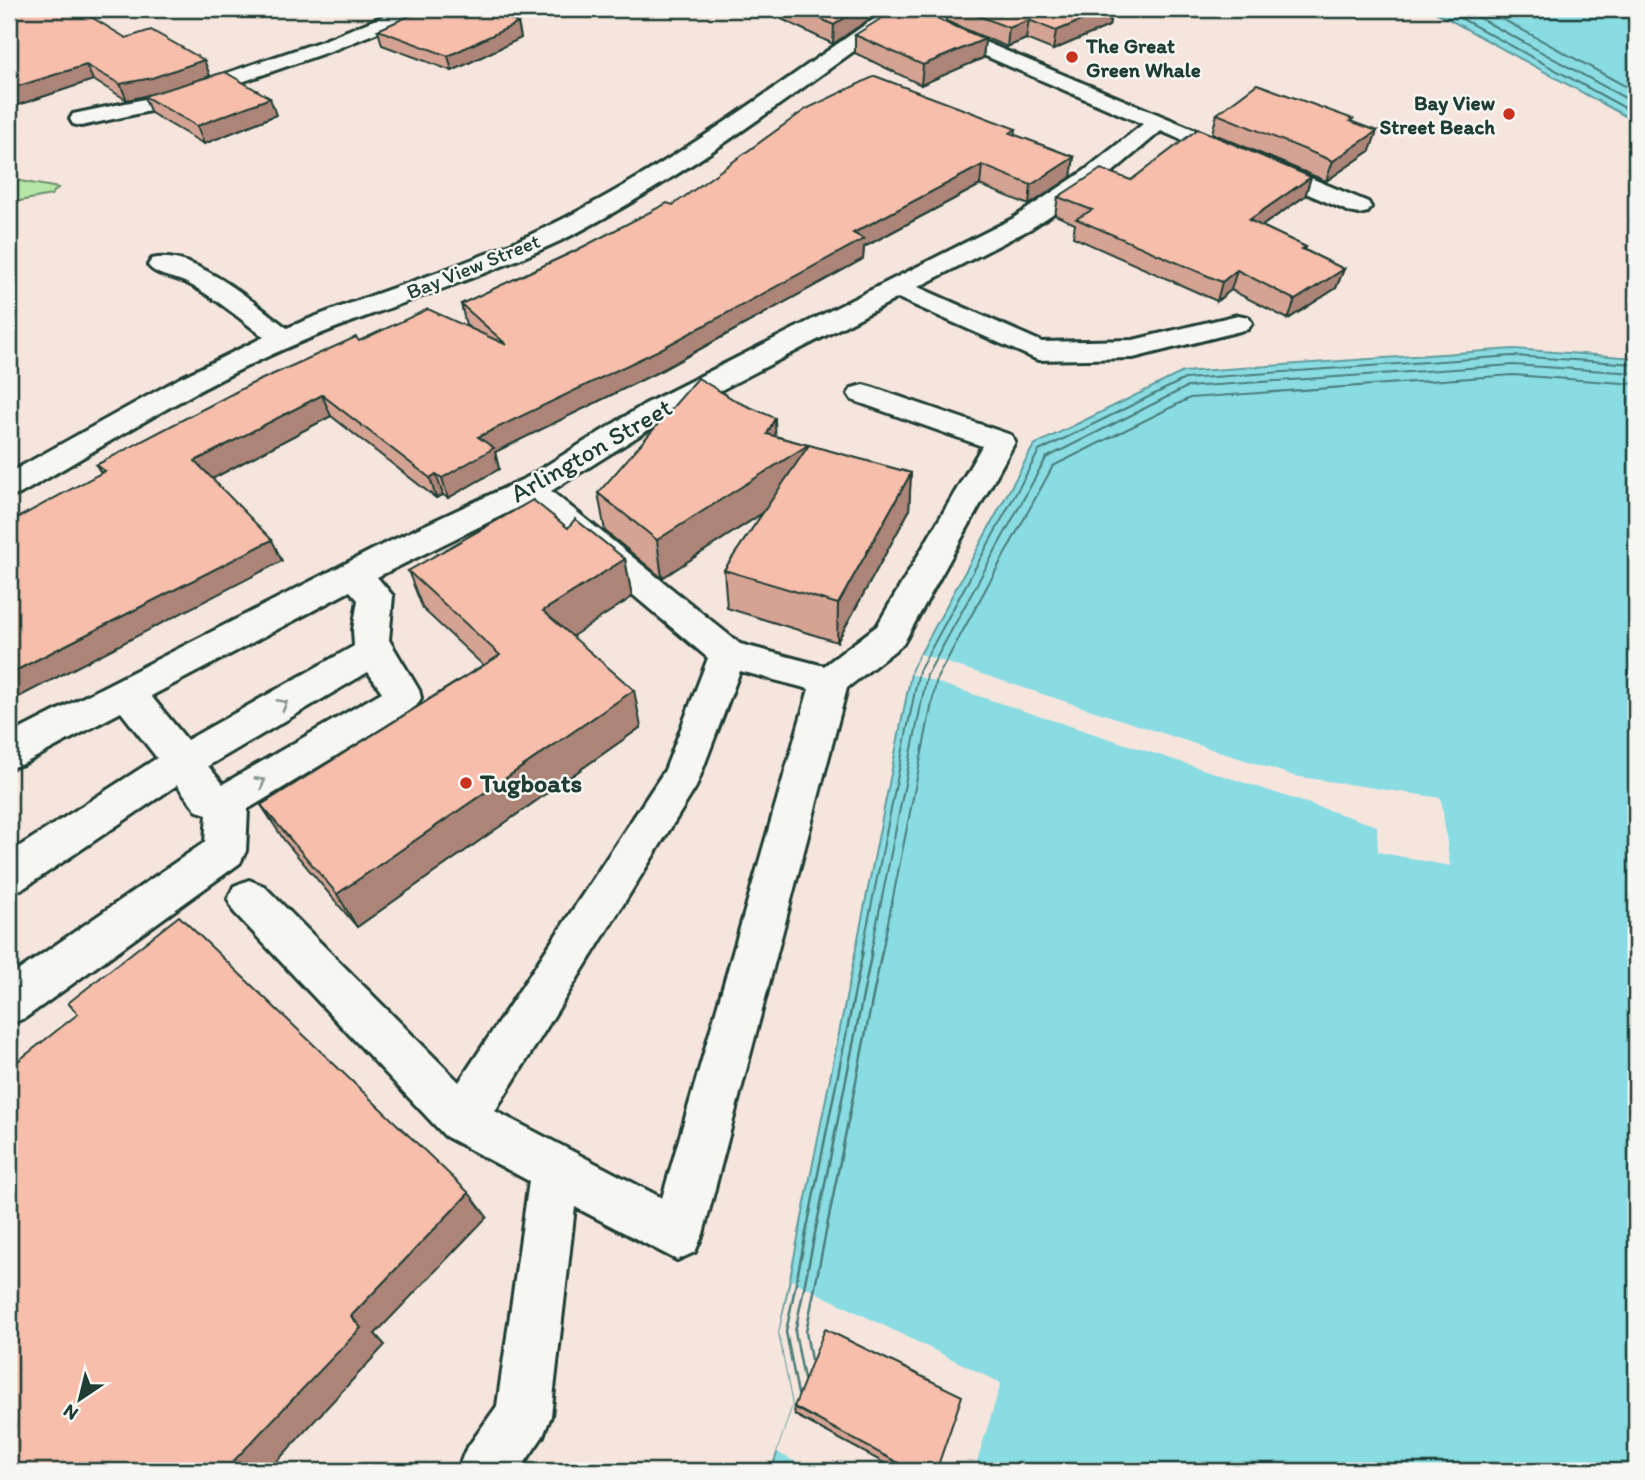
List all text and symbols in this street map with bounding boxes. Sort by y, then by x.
place label: The Great Green Whale [1085,33,1201,82]
marker: The Great Green Whale [1064,49,1080,65]
place label: Bay View Street Beach [1380,90,1496,139]
marker: Bay View Street Beach [1501,106,1517,122]
street label: Bay View Street [403,228,543,304]
street label: Arlington Street [504,391,678,509]
one-way arrow [276,699,289,712]
place label: Tugboats [479,767,582,799]
marker: Tugboats [458,775,474,791]
one-way arrow [253,777,266,790]
north arrow [46,1364,116,1434]
text: N [59,1399,82,1426]

